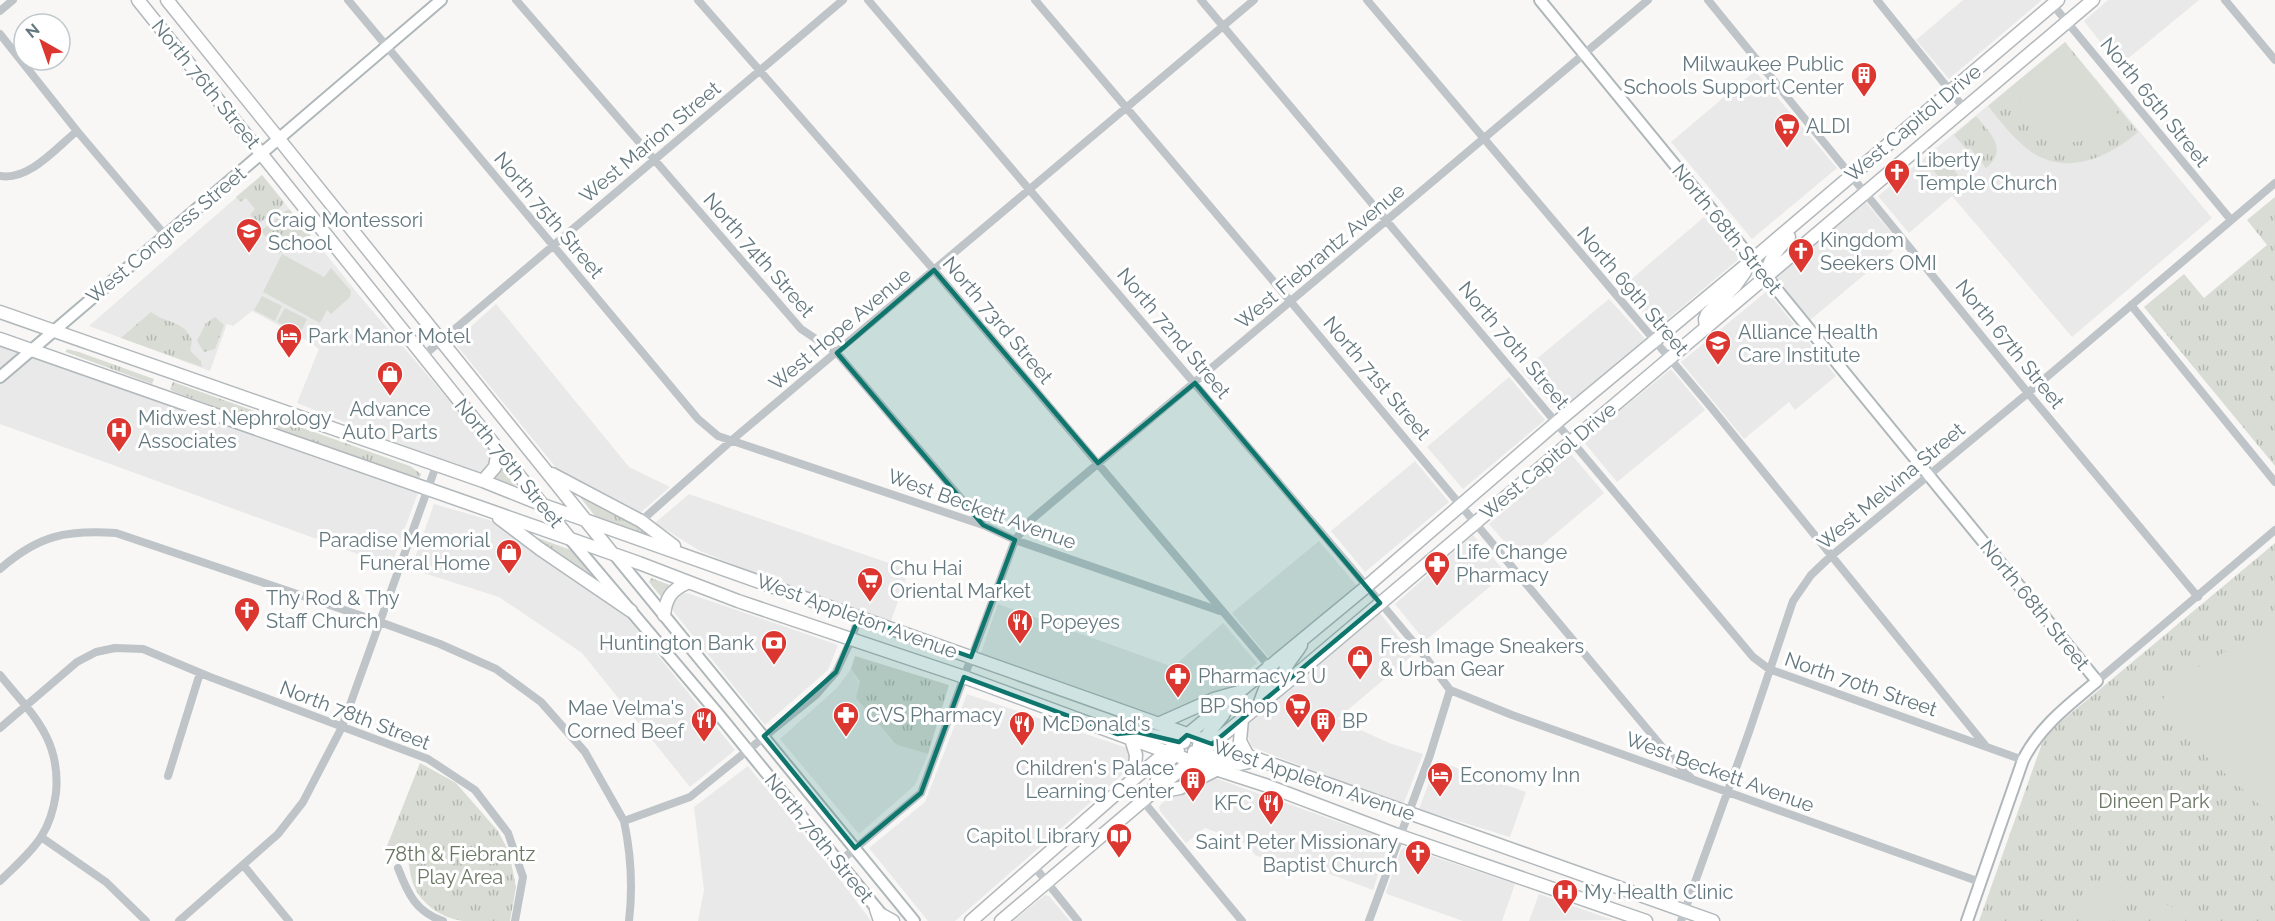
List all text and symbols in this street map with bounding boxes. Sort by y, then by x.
north arrow [12,12,72,72]
street label: North 76th Street [147,15,266,154]
text: N [22,20,43,42]
street label: North 65th Street [2095,32,2215,172]
place label: Milwaukee Public Schools Support Center [1623,52,1844,99]
street label: West Capitol Drive [1840,59,1986,187]
building icon: Milwaukee Public Schools Support Center [1849,60,1879,98]
street label: West Marion Street [575,76,726,208]
supermarket icon: ALDI [1772,111,1802,149]
place label: ALDI [1806,114,1850,138]
street label: North 75th Street [489,147,609,283]
place label: Liberty Temple Church [1916,148,2057,195]
church icon: Liberty Temple Church [1882,157,1912,195]
street label: North 68th Street [1667,159,1787,299]
street label: West Congress Street [81,161,251,309]
street label: West Fiebrantz Avenue [1230,178,1410,334]
street label: North 74th Street [698,188,820,322]
place label: Craig Montessori School [268,208,423,255]
school or university icon: Craig Montessori School [234,216,264,254]
street label: North 69th Street [1572,222,1694,360]
place label: Kingdom Seekers OMI [1820,228,1937,275]
church icon: Kingdom Seekers OMI [1786,236,1816,274]
street label: North 73rd Street [938,251,1058,389]
street label: West Hope Avenue [764,262,916,395]
street label: North 72nd Street [1112,263,1236,404]
street label: North 67th Street [1951,275,2070,414]
street label: North 70th Street [1454,276,1575,414]
street label: North 71st Street [1318,311,1436,445]
place label: Alliance Health Care Institute [1738,320,1878,367]
hotel icon: Park Manor Motel [274,321,304,359]
place label: Park Manor Motel [308,324,471,348]
school or university icon: Alliance Health Care Institute [1703,328,1733,366]
shop icon: Advance Auto Parts [375,359,405,397]
street label: North 76th Street [450,394,569,533]
place label: Advance Auto Parts [342,397,438,444]
street label: West Capitol Drive [1475,397,1621,525]
place label: Midwest Nephrology Associates [138,406,332,453]
hospital icon: Midwest Nephrology Associates [104,415,134,453]
street label: West Melvina Street [1812,417,1970,555]
street label: West Beckett Avenue [885,464,1080,554]
place label: Paradise Memorial Funeral Home [318,528,491,575]
street label: North 68th Street [1975,535,2095,675]
shop icon: Paradise Memorial Funeral Home [494,537,524,575]
place label: Life Change Pharmacy [1456,540,1567,587]
pharmacy icon: Life Change Pharmacy [1422,549,1452,587]
place label: Chu Hai Oriental Market [890,556,1031,603]
supermarket icon: Chu Hai Oriental Market [855,565,885,603]
street label: West Appleton Avenue [753,568,961,664]
place label: Thy Rod & Thy Staff Church [266,586,400,633]
church icon: Thy Rod & Thy Staff Church [232,595,262,633]
restaurant icon: Popeyes [1005,607,1035,645]
place label: Popeyes [1040,610,1120,634]
bank icon: Huntington Bank [759,628,789,666]
place label: Huntington Bank [599,631,754,655]
place label: Fresh Image Sneakers & Urban Gear [1380,634,1584,681]
shop icon: Fresh Image Sneakers & Urban Gear [1345,643,1375,681]
street label: North 70th Street [1782,647,1941,721]
pharmacy icon: Pharmacy 2 U [1163,661,1193,699]
place label: Pharmacy 2 U [1198,664,1326,688]
street label: North 78th Street [276,675,434,755]
supermarket icon: BP Shop [1283,691,1313,729]
place label: BP Shop [1200,694,1278,718]
place label: Mae Velma's Corned Beef [567,696,685,743]
pharmacy icon: CVS Pharmacy [831,700,861,738]
place label: CVS Pharmacy [866,703,1003,727]
restaurant icon: Mae Velma's Corned Beef [689,705,719,743]
building icon: BP [1308,706,1338,744]
restaurant icon: McDonald's [1007,709,1037,747]
place label: BP [1342,709,1368,733]
place label: McDonald's [1042,712,1150,736]
street label: West Beckett Avenue [1623,727,1818,817]
street label: West Appleton Avenue [1210,734,1418,826]
place label: Children's Palace Learning Center [1016,756,1174,803]
hotel icon: Economy Inn [1425,760,1455,798]
place label: Economy Inn [1460,763,1580,787]
building icon: Children's Palace Learning Center [1178,765,1208,803]
street label: North 76th Street [760,769,879,908]
restaurant icon: KFC [1256,788,1286,826]
park label: Dineen Park [2098,789,2210,813]
place label: KFC [1214,791,1252,815]
library icon: Capitol Library [1104,821,1134,859]
place label: Capitol Library [966,824,1100,848]
place label: Saint Peter Missionary Baptist Church [1196,830,1398,877]
church icon: Saint Peter Missionary Baptist Church [1403,838,1433,876]
park label: 78th & Fiebrantz Play Area [385,842,535,889]
hospital icon: My Health Clinic [1550,877,1580,915]
place label: My Health Clinic [1584,880,1734,904]

